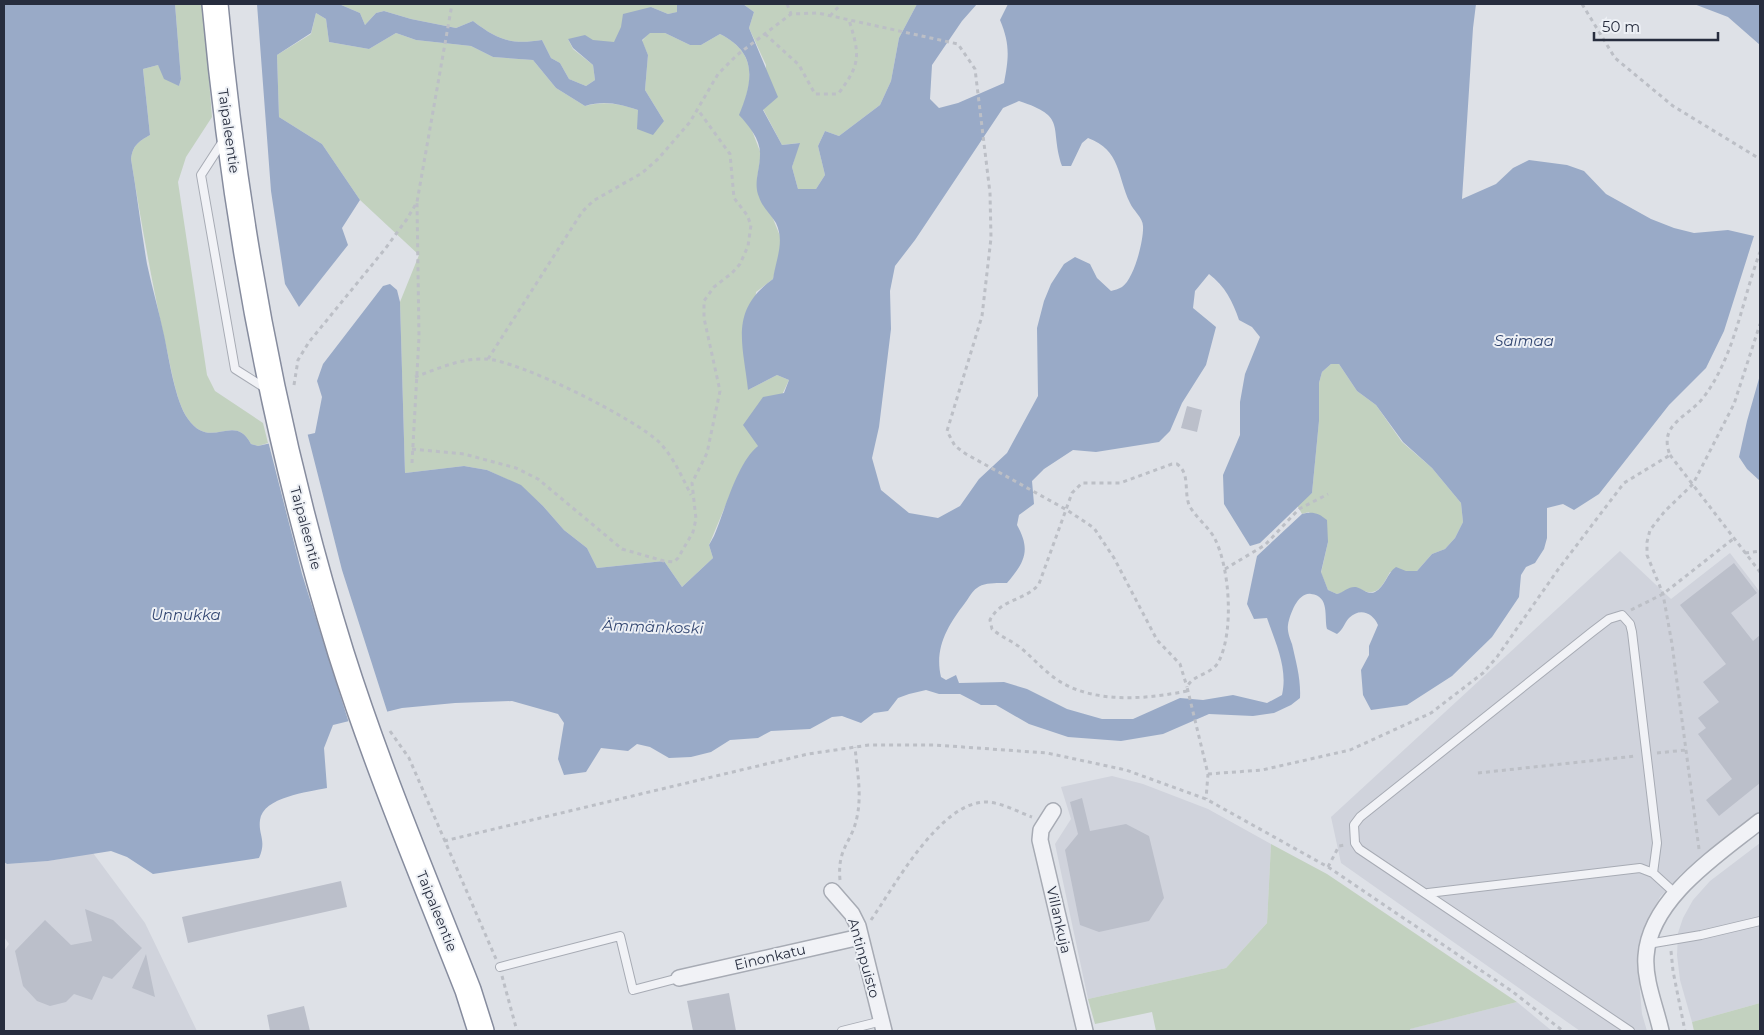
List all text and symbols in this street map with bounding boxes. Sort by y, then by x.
scale bar [1594,10,1718,42]
text: 50 m [1602,17,1640,36]
street label: Taipaleentie [214,87,244,175]
water label: Saimaa [1494,331,1554,350]
street label: Taipaleentie [286,484,326,572]
water label: Unnukka [151,605,221,624]
water label: Ämmänkoski [601,615,705,638]
street label: Taipaleentie [413,868,461,954]
street label: Villankuja [1043,885,1075,955]
street label: Antinpuisto [844,916,884,1000]
street label: Einonkatu [733,940,807,974]

